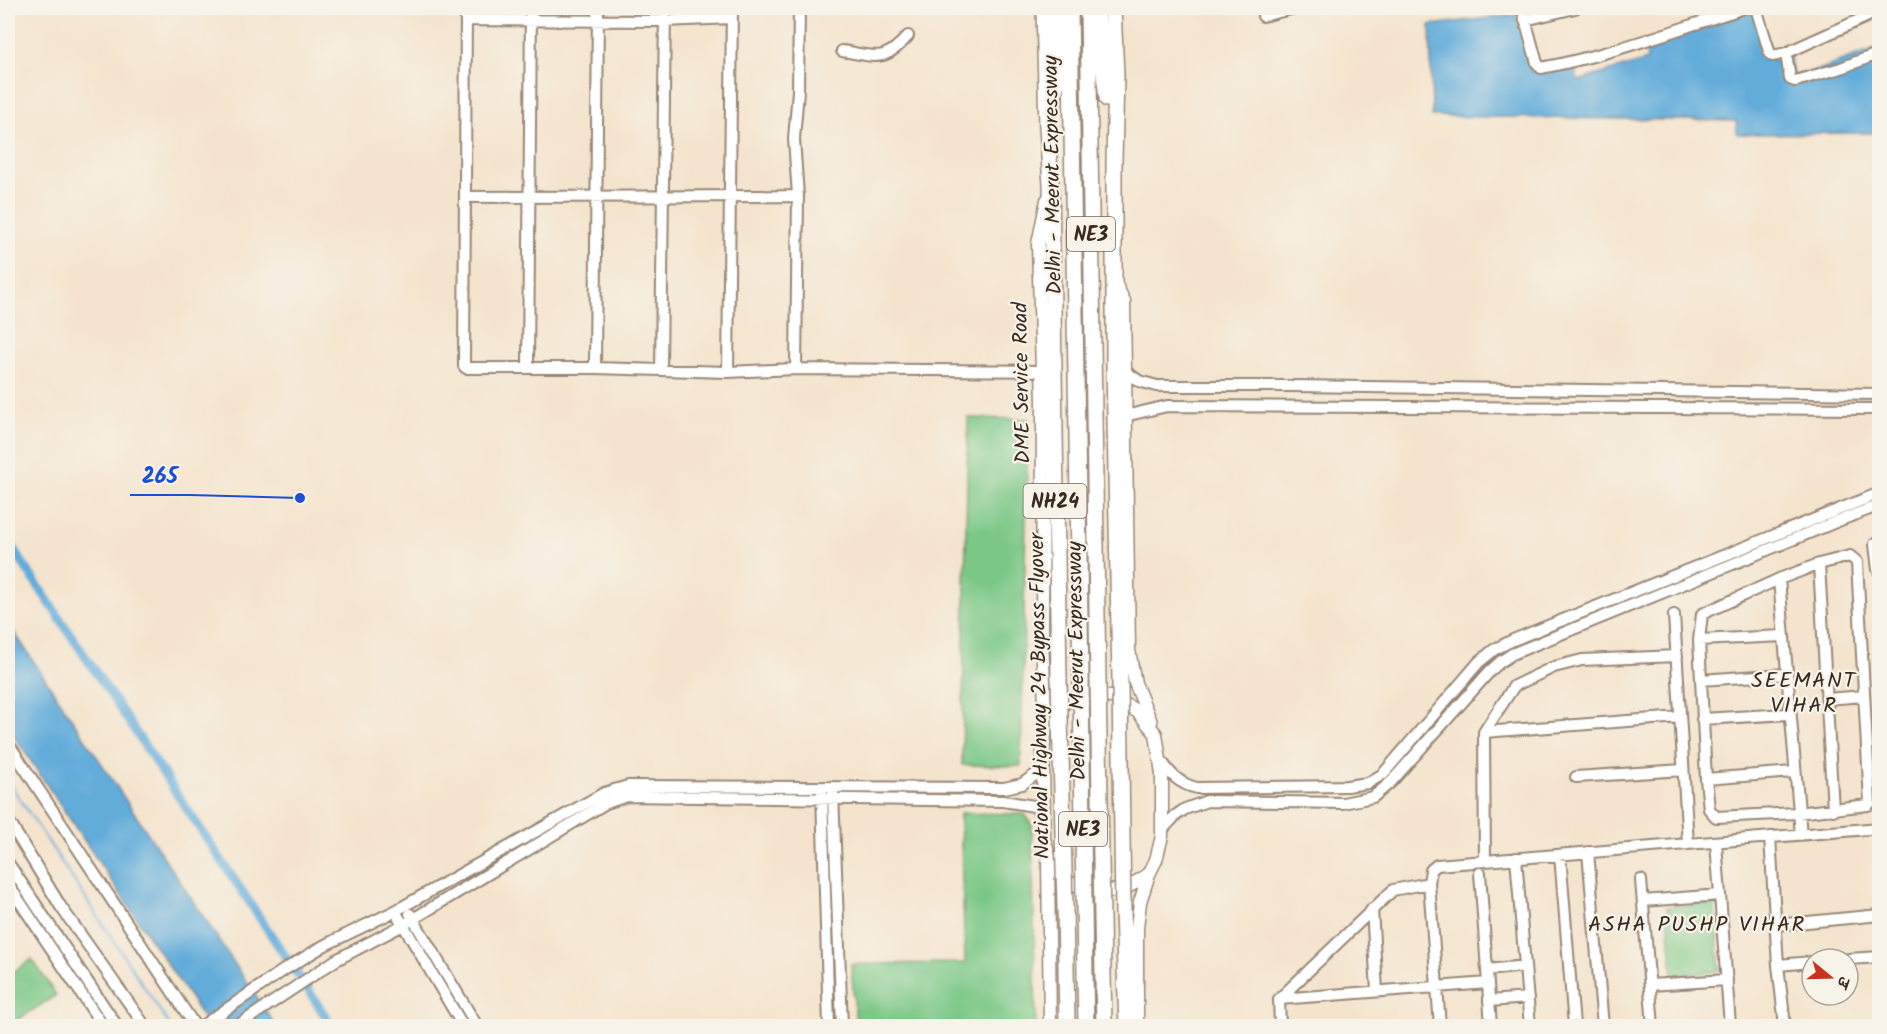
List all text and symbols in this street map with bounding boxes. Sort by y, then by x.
street label: Delhi - Meerut Expressway [1035,55,1072,295]
road number: NE3 [1067,217,1115,251]
street label: DME Service Road [1005,301,1040,464]
callout: 265 [130,455,190,495]
text: 265 [142,460,180,495]
road number: NH24 [1024,484,1086,518]
street label: National Highway 24 Bypass Flyover [1021,532,1060,859]
street label: Delhi - Meerut Expressway [1059,541,1096,781]
district label: SEEMANT VIHAR [1751,664,1857,724]
road number: NE3 [1059,812,1107,846]
district label: ASHA PUSHP VIHAR [1588,908,1806,943]
north arrow [1800,947,1860,1007]
text: उ [1828,973,1856,993]

